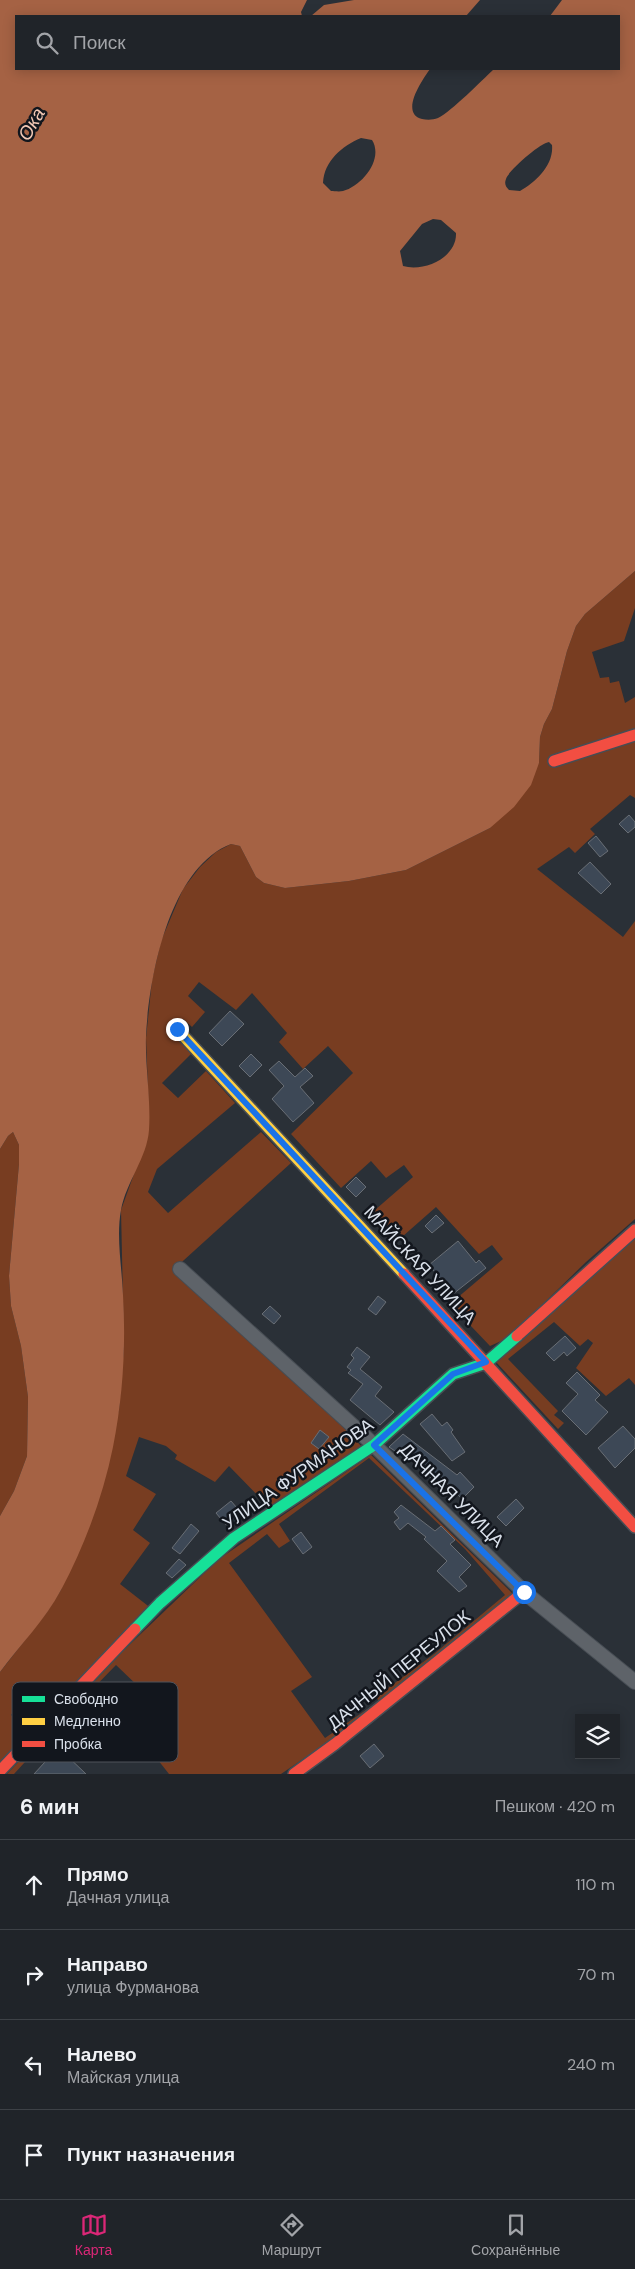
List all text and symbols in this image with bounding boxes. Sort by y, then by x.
search box [15,15,620,70]
icon: search [33,29,61,57]
text: Поиск [73,30,126,55]
water label: Ока [12,103,51,145]
route end [166,1018,189,1041]
street label: МАЙСКАЯ УЛИЦА [359,1200,481,1330]
street label: УЛИЦА ФУРМАНОВА [218,1413,378,1535]
street label: ДАЧНАЯ УЛИЦА [395,1438,509,1552]
route start [513,1581,536,1604]
street label: ДАЧНЫЙ ПЕРЕУЛОК [322,1604,476,1735]
legend [12,1682,178,1762]
text: Свободно [54,1690,119,1708]
text: Медленно [54,1712,121,1730]
map controls [575,1714,620,1759]
button: layers [575,1714,620,1759]
text: Пробка [54,1735,102,1753]
text: 6 мин [20,1793,79,1821]
text: Пешком · 420 m [495,1796,615,1817]
text: Прямо [67,1862,129,1887]
icon: ahead [20,1871,48,1899]
text: 110 m [576,1874,615,1895]
text: Дачная улица [67,1887,169,1908]
text: Направо [67,1952,148,1977]
icon: right [20,1961,48,1989]
text: 70 m [577,1964,615,1985]
text: улица Фурманова [67,1977,199,1998]
text: Налево [67,2042,137,2067]
icon: left [20,2051,48,2079]
text: 240 m [567,2054,615,2075]
text: Майская улица [67,2067,180,2088]
icon: arrive [20,2141,48,2169]
text: Пункт назначения [67,2142,235,2167]
tab: Карта [75,2211,112,2259]
tab: Маршрут [262,2211,321,2259]
tab: Сохранённые [471,2211,560,2259]

